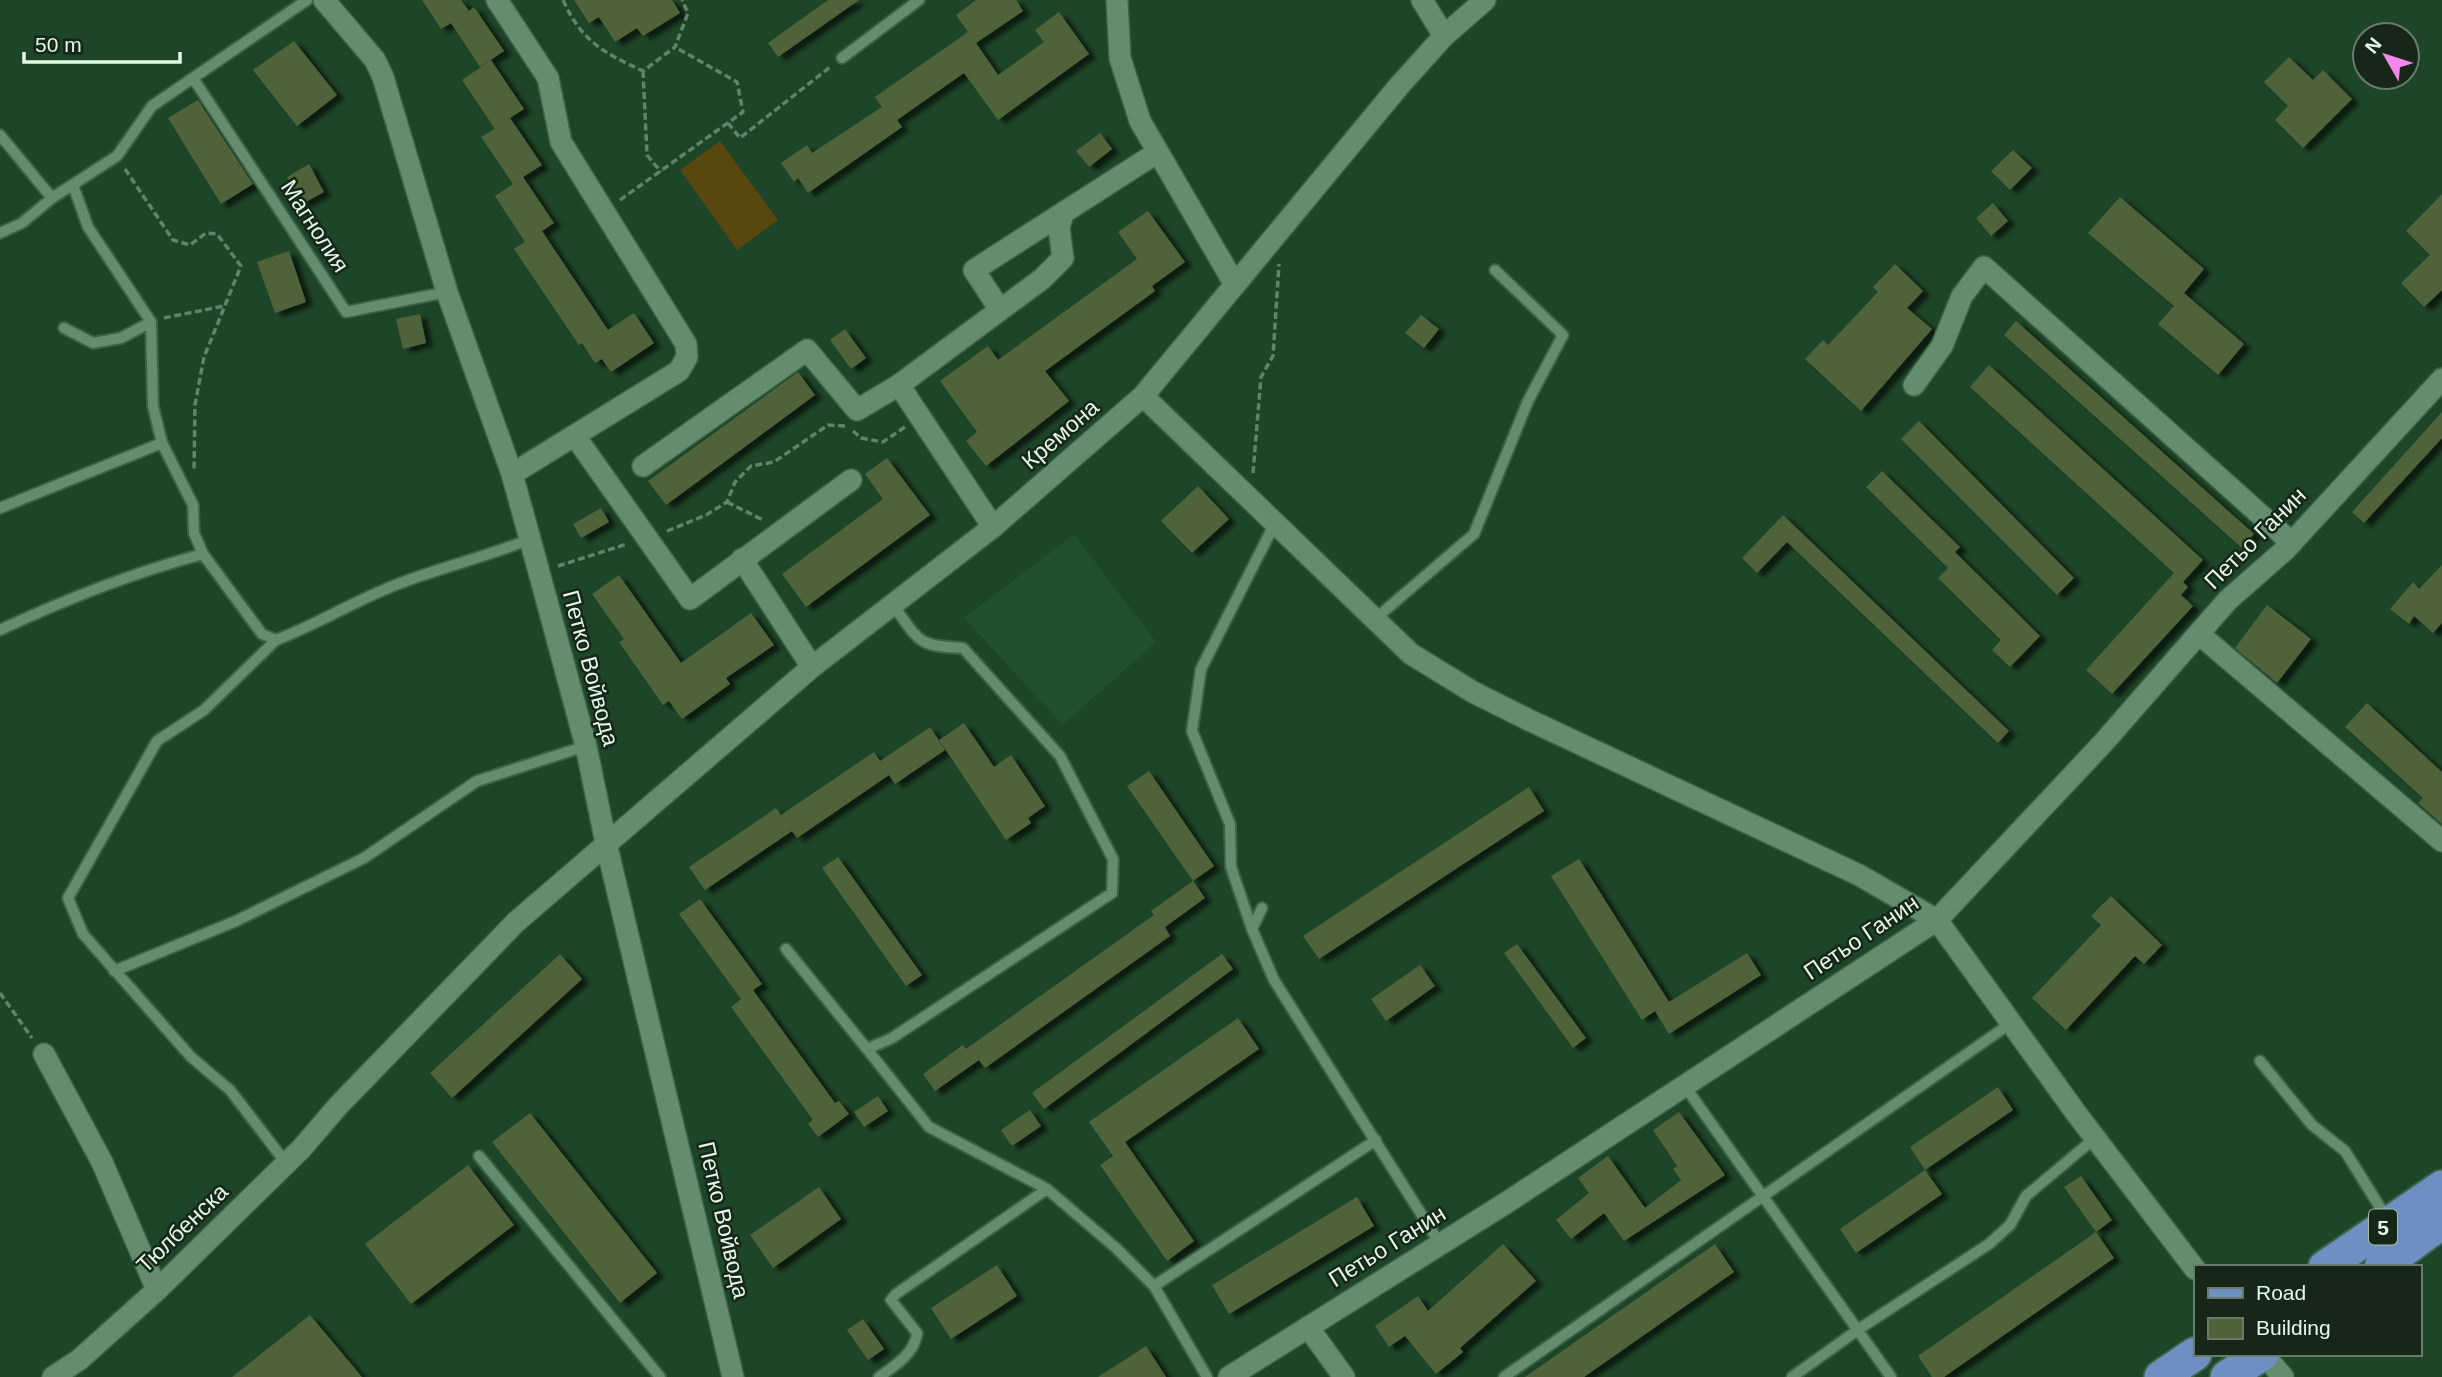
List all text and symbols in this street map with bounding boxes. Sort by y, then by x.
scale bar [24,21,180,65]
north arrow [2351,21,2421,91]
text: 50 m [35,33,82,56]
text: N [2361,34,2386,58]
street label: Магнолия [276,175,354,277]
street label: Кремона [1016,394,1104,474]
street label: Петьо Ганин [2199,482,2311,594]
street label: Петко Войвода [558,587,624,749]
street label: Петьо Ганин [1799,889,1923,985]
street label: Петко Войвода [693,1139,755,1301]
street label: Тюлбенска [131,1178,233,1278]
street label: Петьо Ганин [1324,1200,1450,1292]
road number: 5 [2369,1210,2397,1244]
legend [2194,1265,2421,1356]
text: Road [2256,1281,2306,1304]
text: Building [2256,1316,2331,1339]

